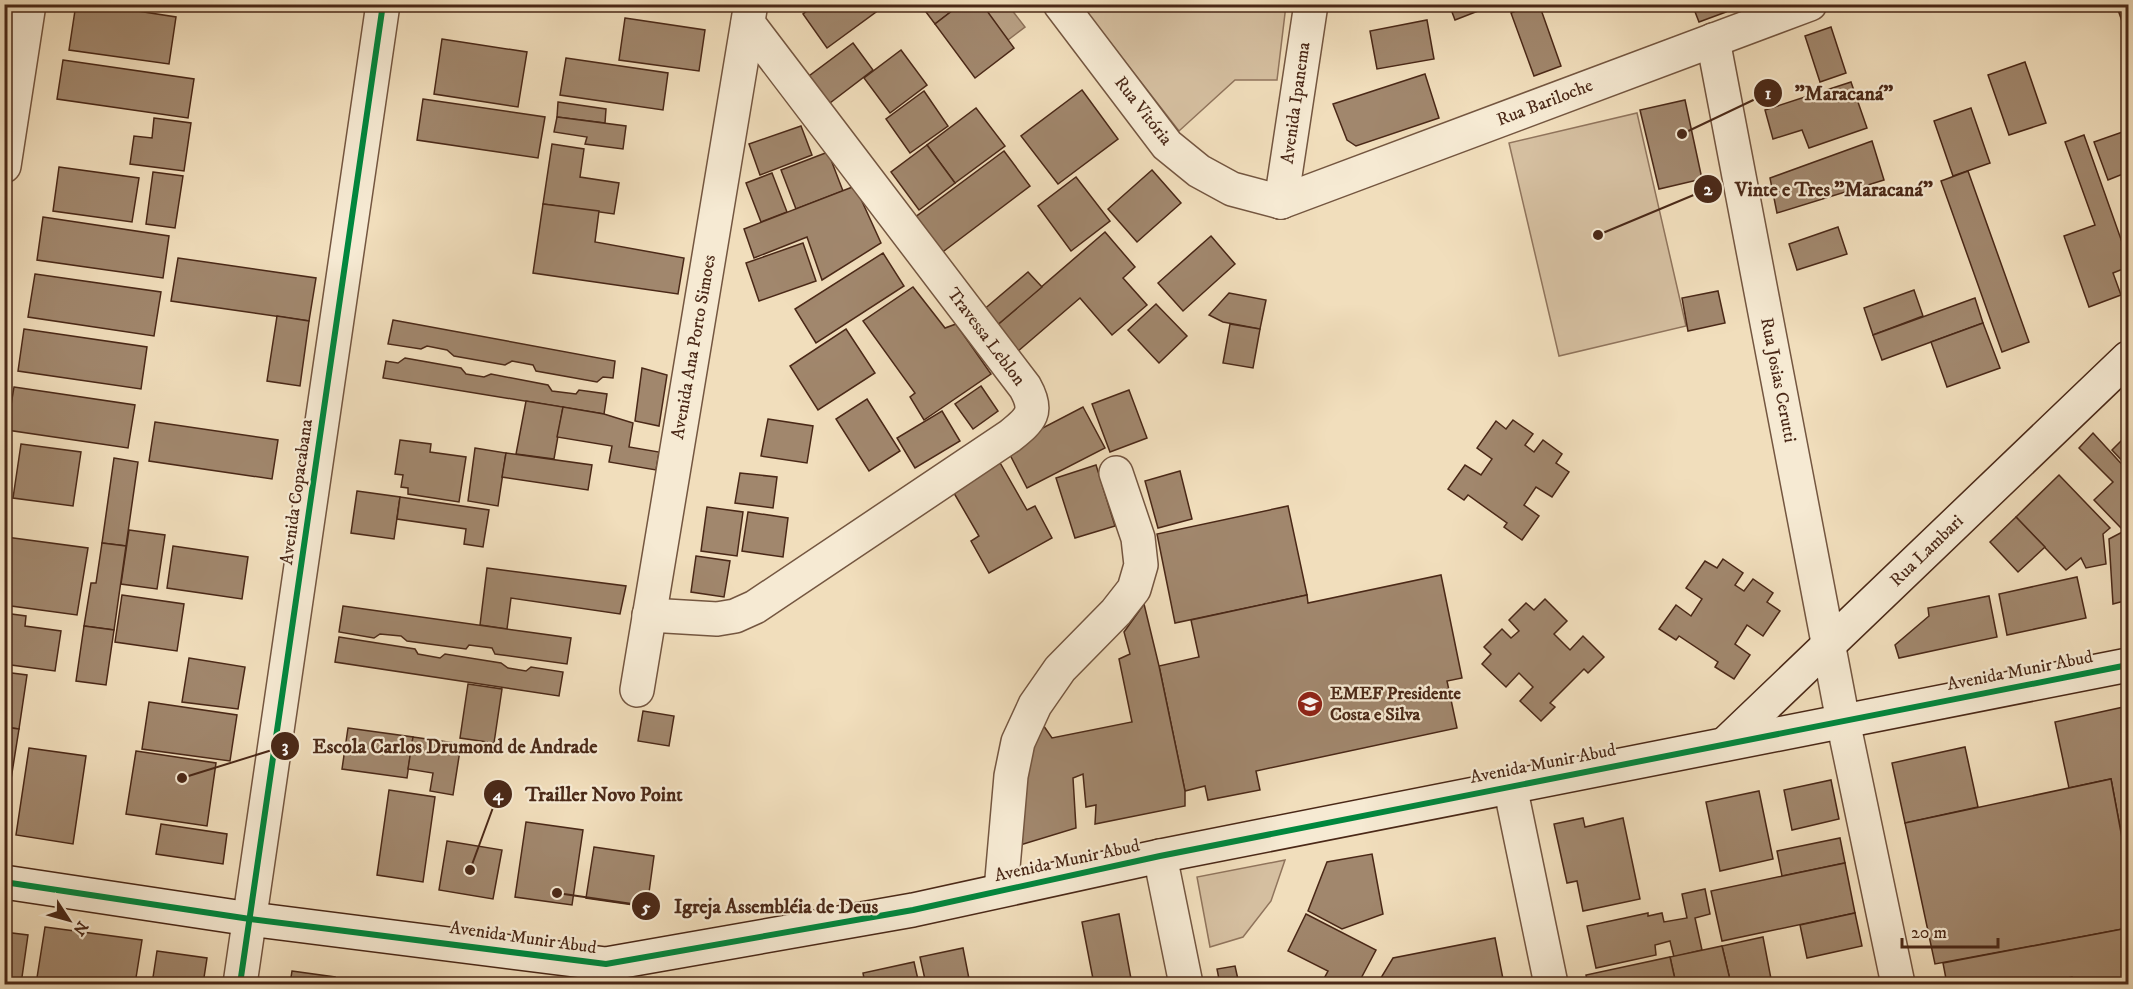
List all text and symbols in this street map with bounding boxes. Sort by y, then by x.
street label: Avenida Ipanema [1277,40,1315,165]
street label: Rua Vitória [1109,72,1177,150]
callout: "Maracaná" [1753,74,1905,112]
street label: Rua Bariloche [1494,75,1596,131]
text: "Maracaná" [1795,82,1893,107]
text: 1 [1765,83,1772,105]
callout: Vinte e Tres "Maracaná" [1693,170,1945,208]
text: Vinte e Tres "Maracaná" [1734,178,1933,203]
text: 2 [1704,179,1714,201]
street label: Avenida Ana Porto Simoes [667,253,721,441]
street label: Travessa Leblon [942,284,1030,391]
street label: Rua Josias Cerutti [1755,316,1801,444]
street label: Avenida Copacabana [276,417,318,566]
street label: Rua Lambari [1886,511,1968,591]
street label: Avenida Munir Abud [1945,646,2095,696]
place label: EMEF Presidente Costa e Silva [1330,683,1462,726]
school or university icon: EMEF Presidente Costa e Silva [1295,689,1325,719]
callout: Escola Carlos Drumond de Andrade [270,727,609,765]
text: Escola Carlos Drumond de Andrade [313,735,598,760]
text: 3 [282,736,289,758]
street label: Avenida Munir Abud [1468,739,1618,789]
callout: Trailler Novo Point [483,775,694,813]
text: Trailler Novo Point [524,783,683,808]
text: 4 [492,784,504,806]
street label: Avenida Munir Abud [992,835,1142,887]
callout: Igreja Assembléia de Deus [631,887,890,925]
north arrow [39,890,99,950]
text: Igreja Assembléia de Deus [674,895,878,920]
text: 5 [641,897,651,919]
scale bar [1902,911,1998,949]
text: N [68,917,92,939]
street label: Avenida Munir Abud [448,917,598,959]
text: 20 m [1911,922,1947,944]

